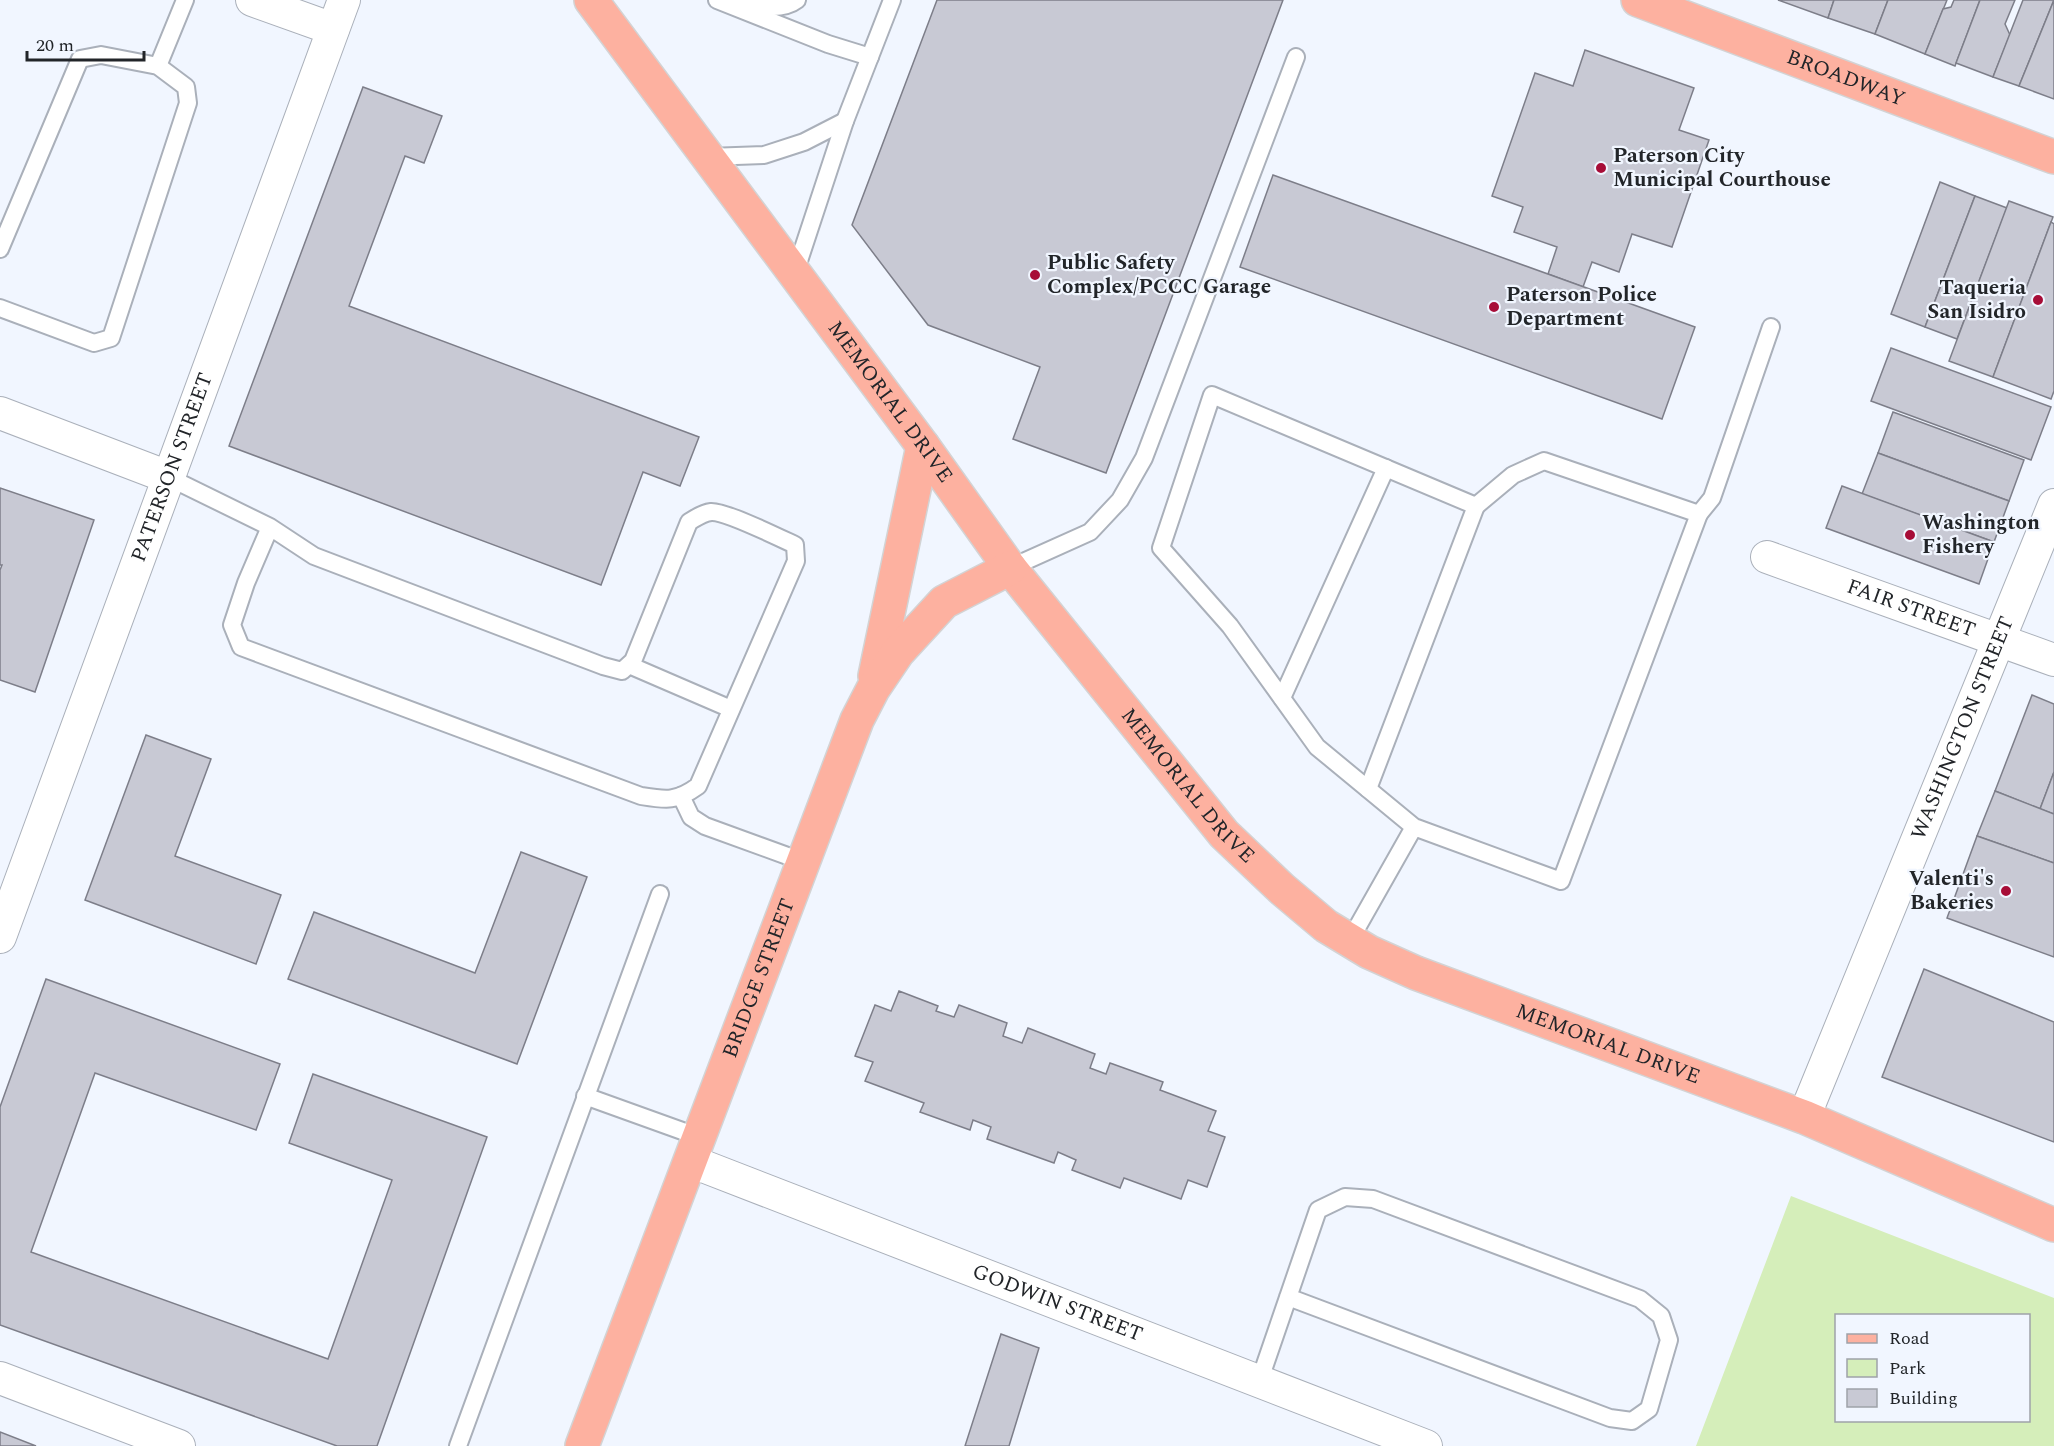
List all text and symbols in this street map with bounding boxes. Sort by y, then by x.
scale bar [27,24,144,62]
text: 20 m [36,32,74,59]
street label: BROADWAY [1782,41,1910,115]
place label: Paterson City Municipal Courthouse [1613,140,1831,196]
marker: Paterson City Municipal Courthouse [1594,161,1608,175]
place label: Public Safety Complex/PCCC Garage [1047,247,1271,303]
marker: Public Safety Complex/PCCC Garage [1028,268,1042,282]
place label: Taqueria San Isidro [1927,272,2026,328]
place label: Paterson Police Department [1506,279,1657,335]
marker: Taqueria San Isidro [2031,293,2045,307]
marker: Paterson Police Department [1487,300,1501,314]
street label: MEMORIAL DRIVE [819,314,961,490]
street label: PATERSON STREET [123,368,222,567]
place label: Washington Fishery [1922,507,2040,563]
marker: Washington Fishery [1903,528,1917,542]
street label: FAIR STREET [1842,571,1980,647]
street label: WASHINGTON STREET [1903,612,2023,845]
street label: MEMORIAL DRIVE [1113,701,1262,871]
place label: Valenti's Bakeries [1909,863,1994,919]
marker: Valenti's Bakeries [1999,884,2013,898]
street label: BRIDGE STREET [714,894,804,1063]
street label: MEMORIAL DRIVE [1511,995,1705,1093]
street label: GODWIN STREET [967,1256,1147,1351]
legend [1835,1314,2030,1422]
text: Road [1889,1325,1930,1352]
text: Park [1889,1355,1926,1382]
text: Building [1889,1385,1958,1412]

